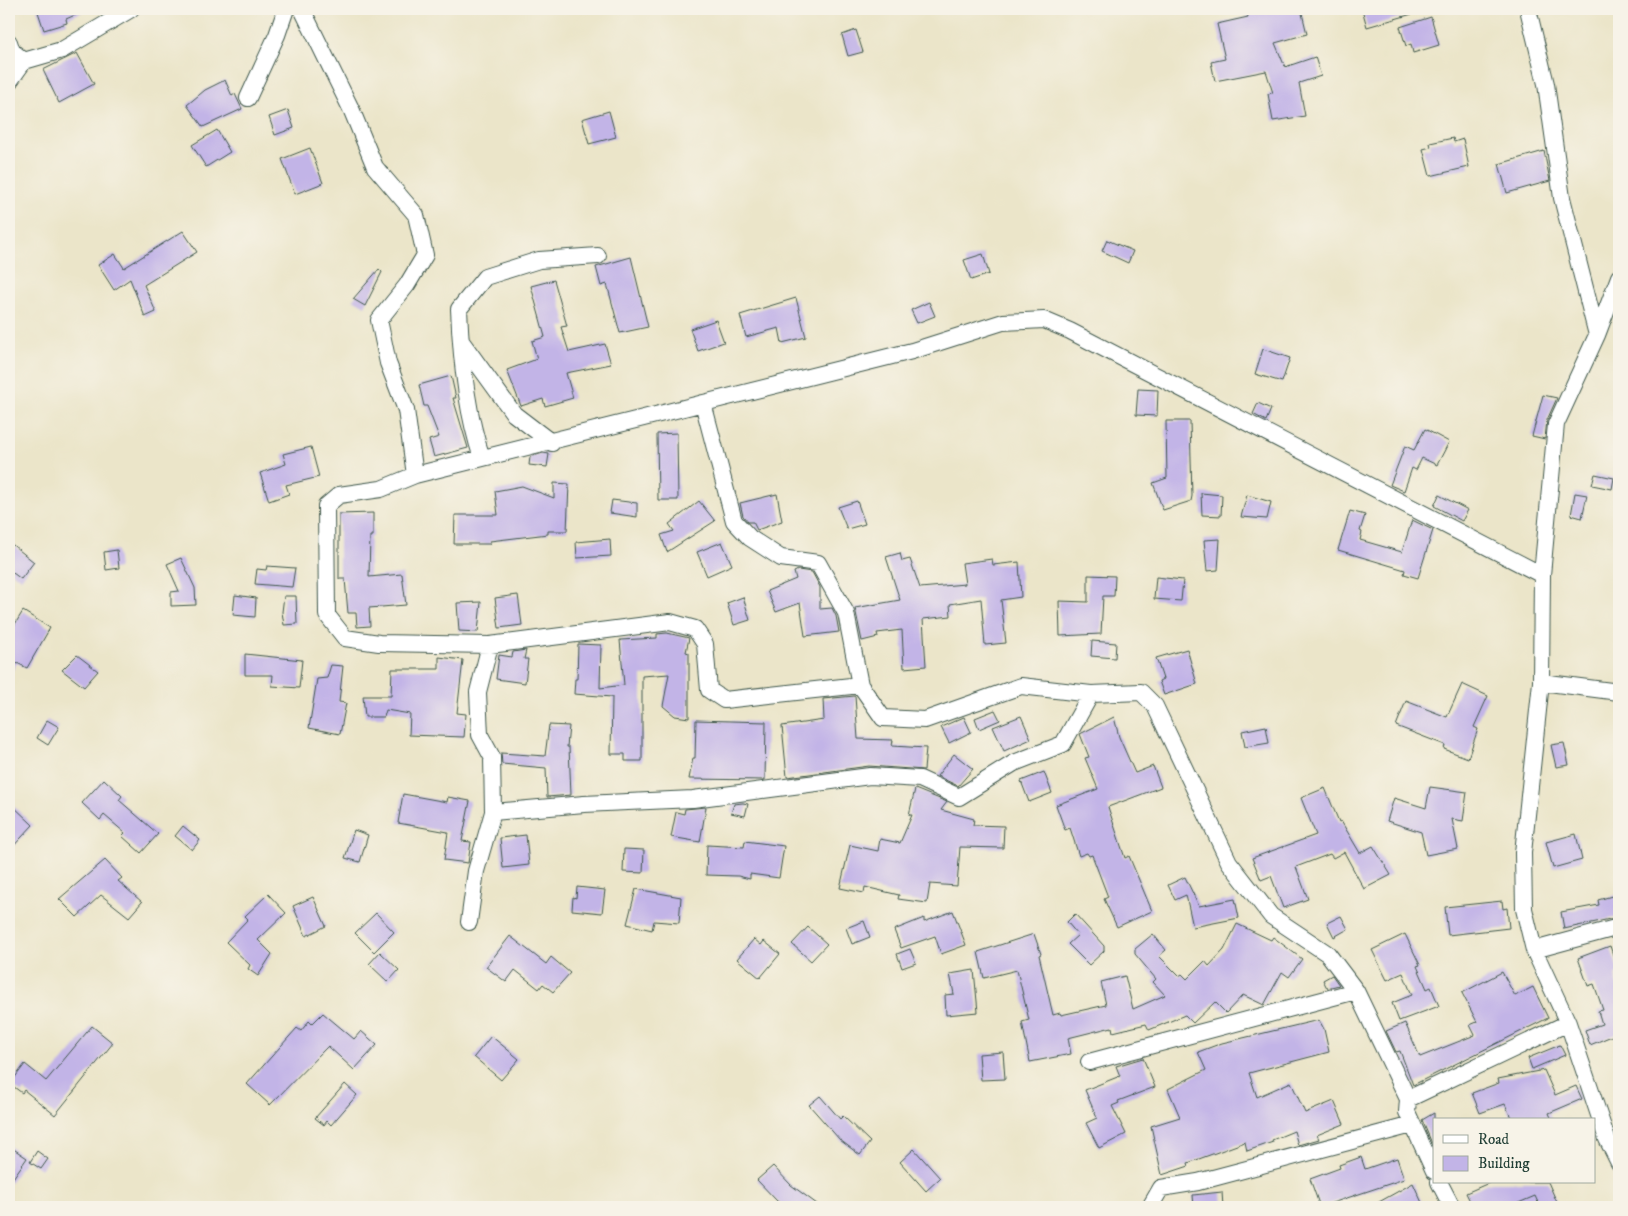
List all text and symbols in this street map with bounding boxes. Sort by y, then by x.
legend [1433,1118,1596,1184]
text: Road [1478,1130,1510,1149]
text: Building [1478,1154,1530,1173]

